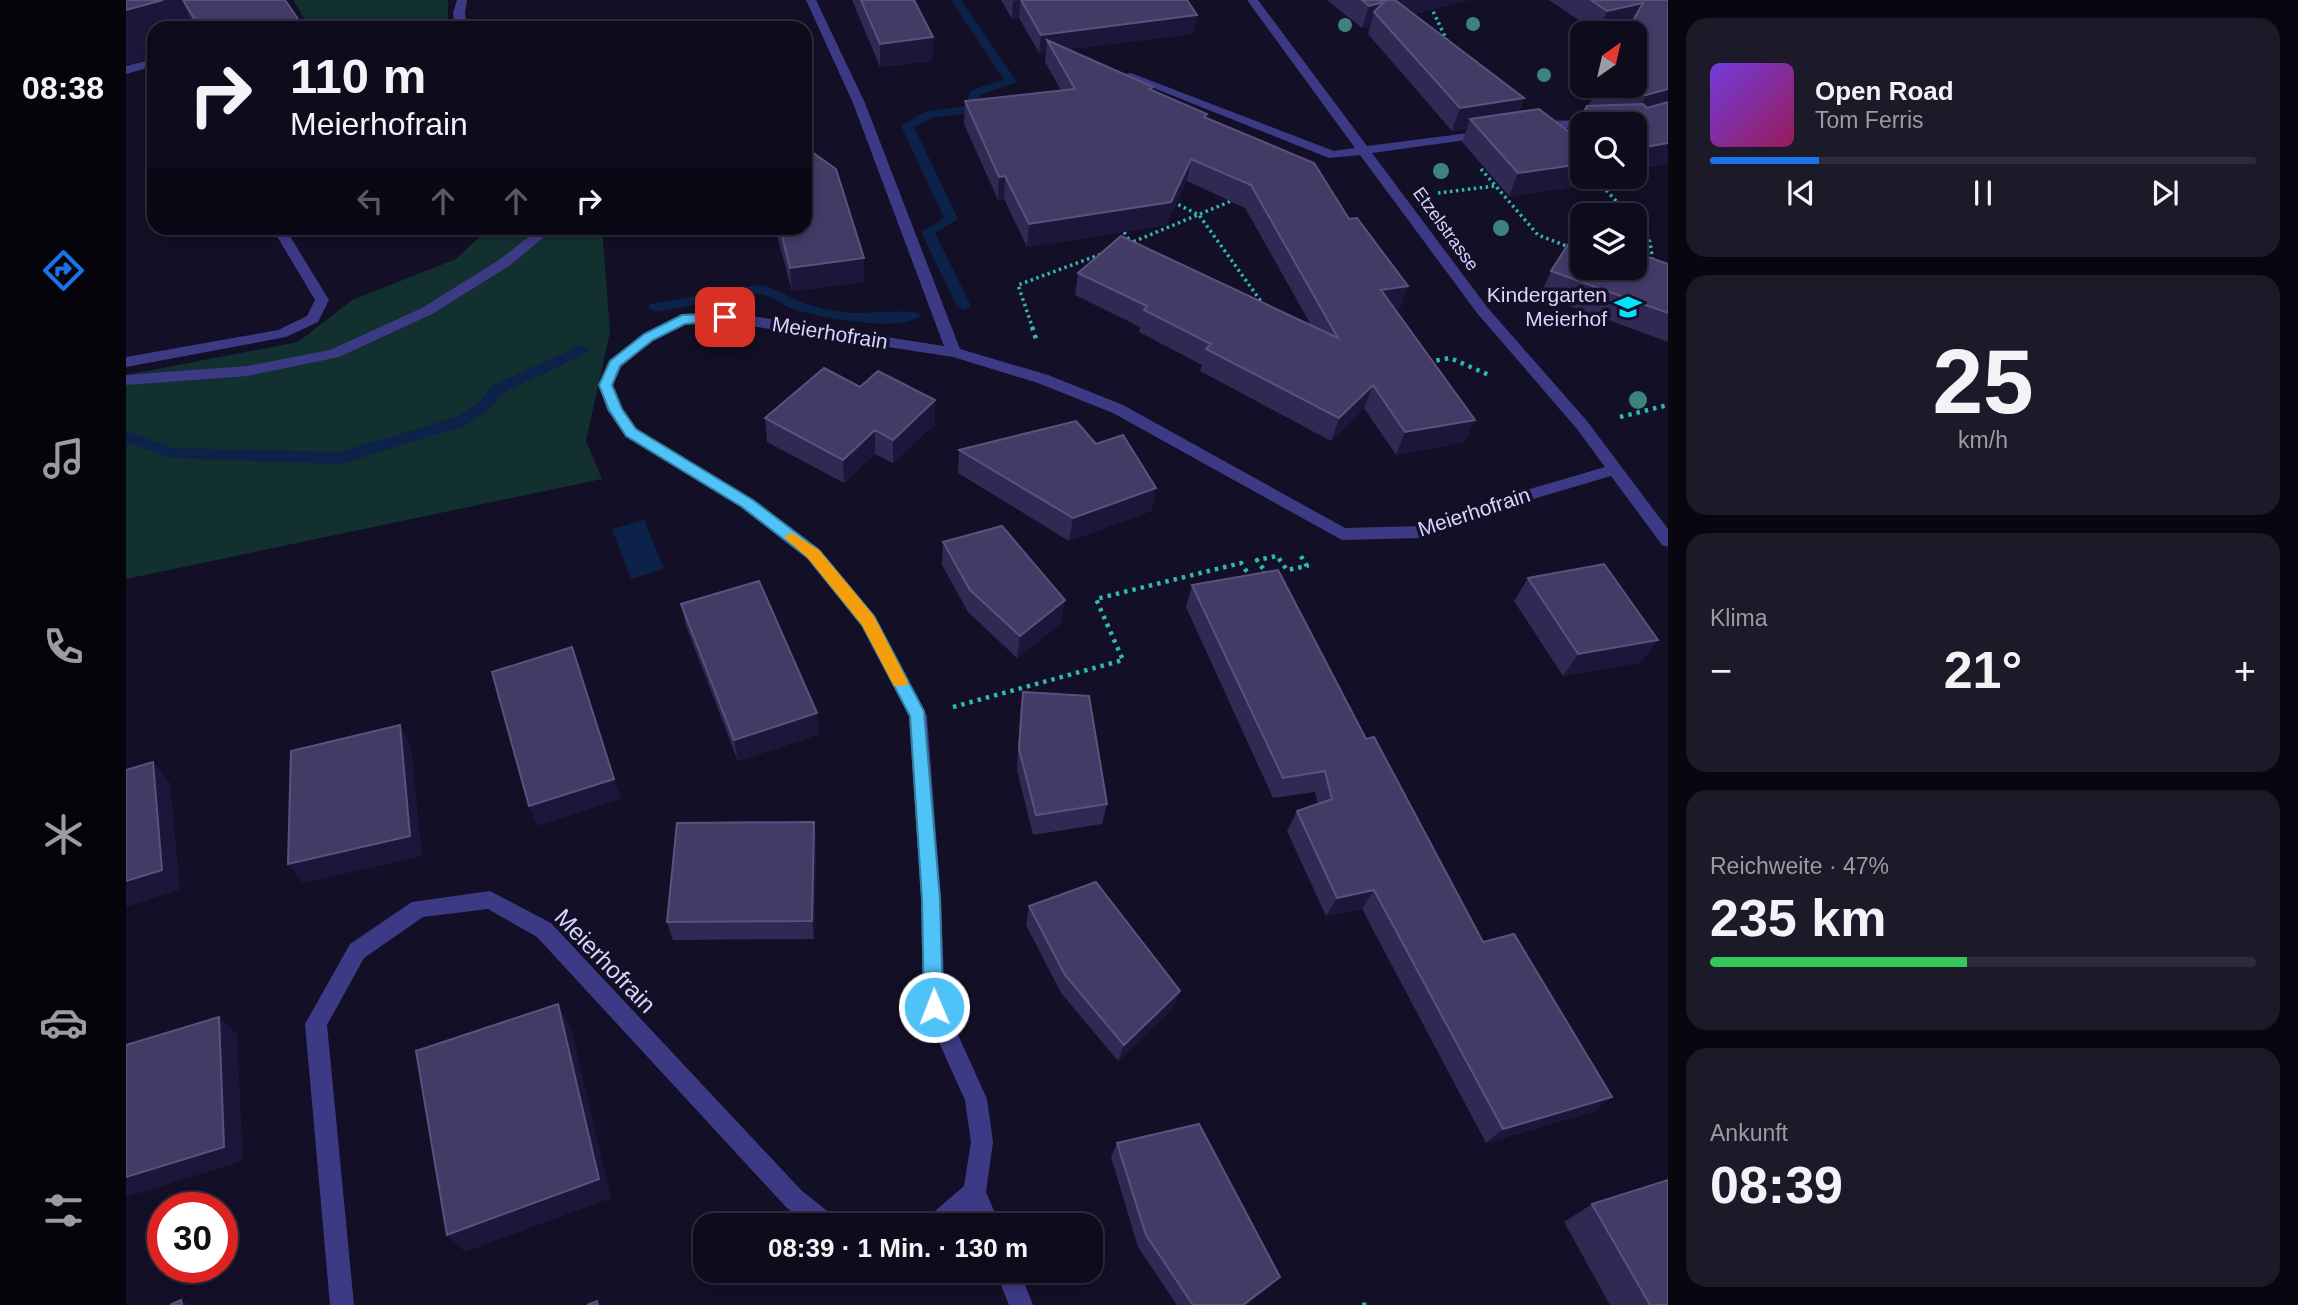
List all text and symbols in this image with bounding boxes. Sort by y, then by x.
north arrow [1570,21,1647,98]
map controls [1570,21,1647,280]
icon: right [175,49,266,140]
text: 110 m [290,49,426,103]
text: 08:38 [22,70,104,106]
text: Open Road [1815,76,1954,106]
text: Meierhofrain [290,106,468,142]
text: Tom Ferris [1815,107,1924,133]
button: search [1570,112,1647,189]
icon: previous [1782,174,1820,212]
icon: pause [1964,174,2002,212]
icon: next [2146,174,2184,212]
icon: left [351,182,389,220]
icon: ahead [424,182,462,220]
icon: ahead [497,182,535,220]
icon: right [570,182,608,220]
street label: Etzelstrasse [1409,183,1483,275]
button: layers [1570,203,1647,280]
icon: directions [39,246,88,295]
place label: Kindergarten Meierhof [1487,283,1607,330]
pin [695,287,755,347]
school or university icon: Kindergarten Meierhof [1613,292,1643,322]
icon: arrive [706,298,744,336]
street label: Meierhofrain [771,312,890,353]
text: 25 [1932,331,2034,432]
text: km/h [1958,427,2008,453]
icon: music [39,434,88,483]
street label: Meierhofrain [1415,483,1533,540]
text: Klima [1710,605,1768,631]
icon: phone [39,622,88,671]
text: 21° [1944,641,2022,699]
text: − [1710,650,1732,692]
text: + [2234,650,2256,692]
icon: climate [39,810,88,859]
text: Reichweite · 47% [1710,853,1889,879]
text: 235 km [1710,889,1886,947]
street label: Meierhofrain [549,903,661,1018]
position arrow [897,970,971,1044]
icon: car [39,998,88,1047]
text: Ankunft [1710,1120,1788,1146]
text: 08:39 [1710,1156,1843,1214]
icon: filters [39,1186,88,1235]
speed limit sign: 30 [147,1192,238,1283]
text: 08:39 · 1 Min. · 130 m [768,1233,1028,1263]

